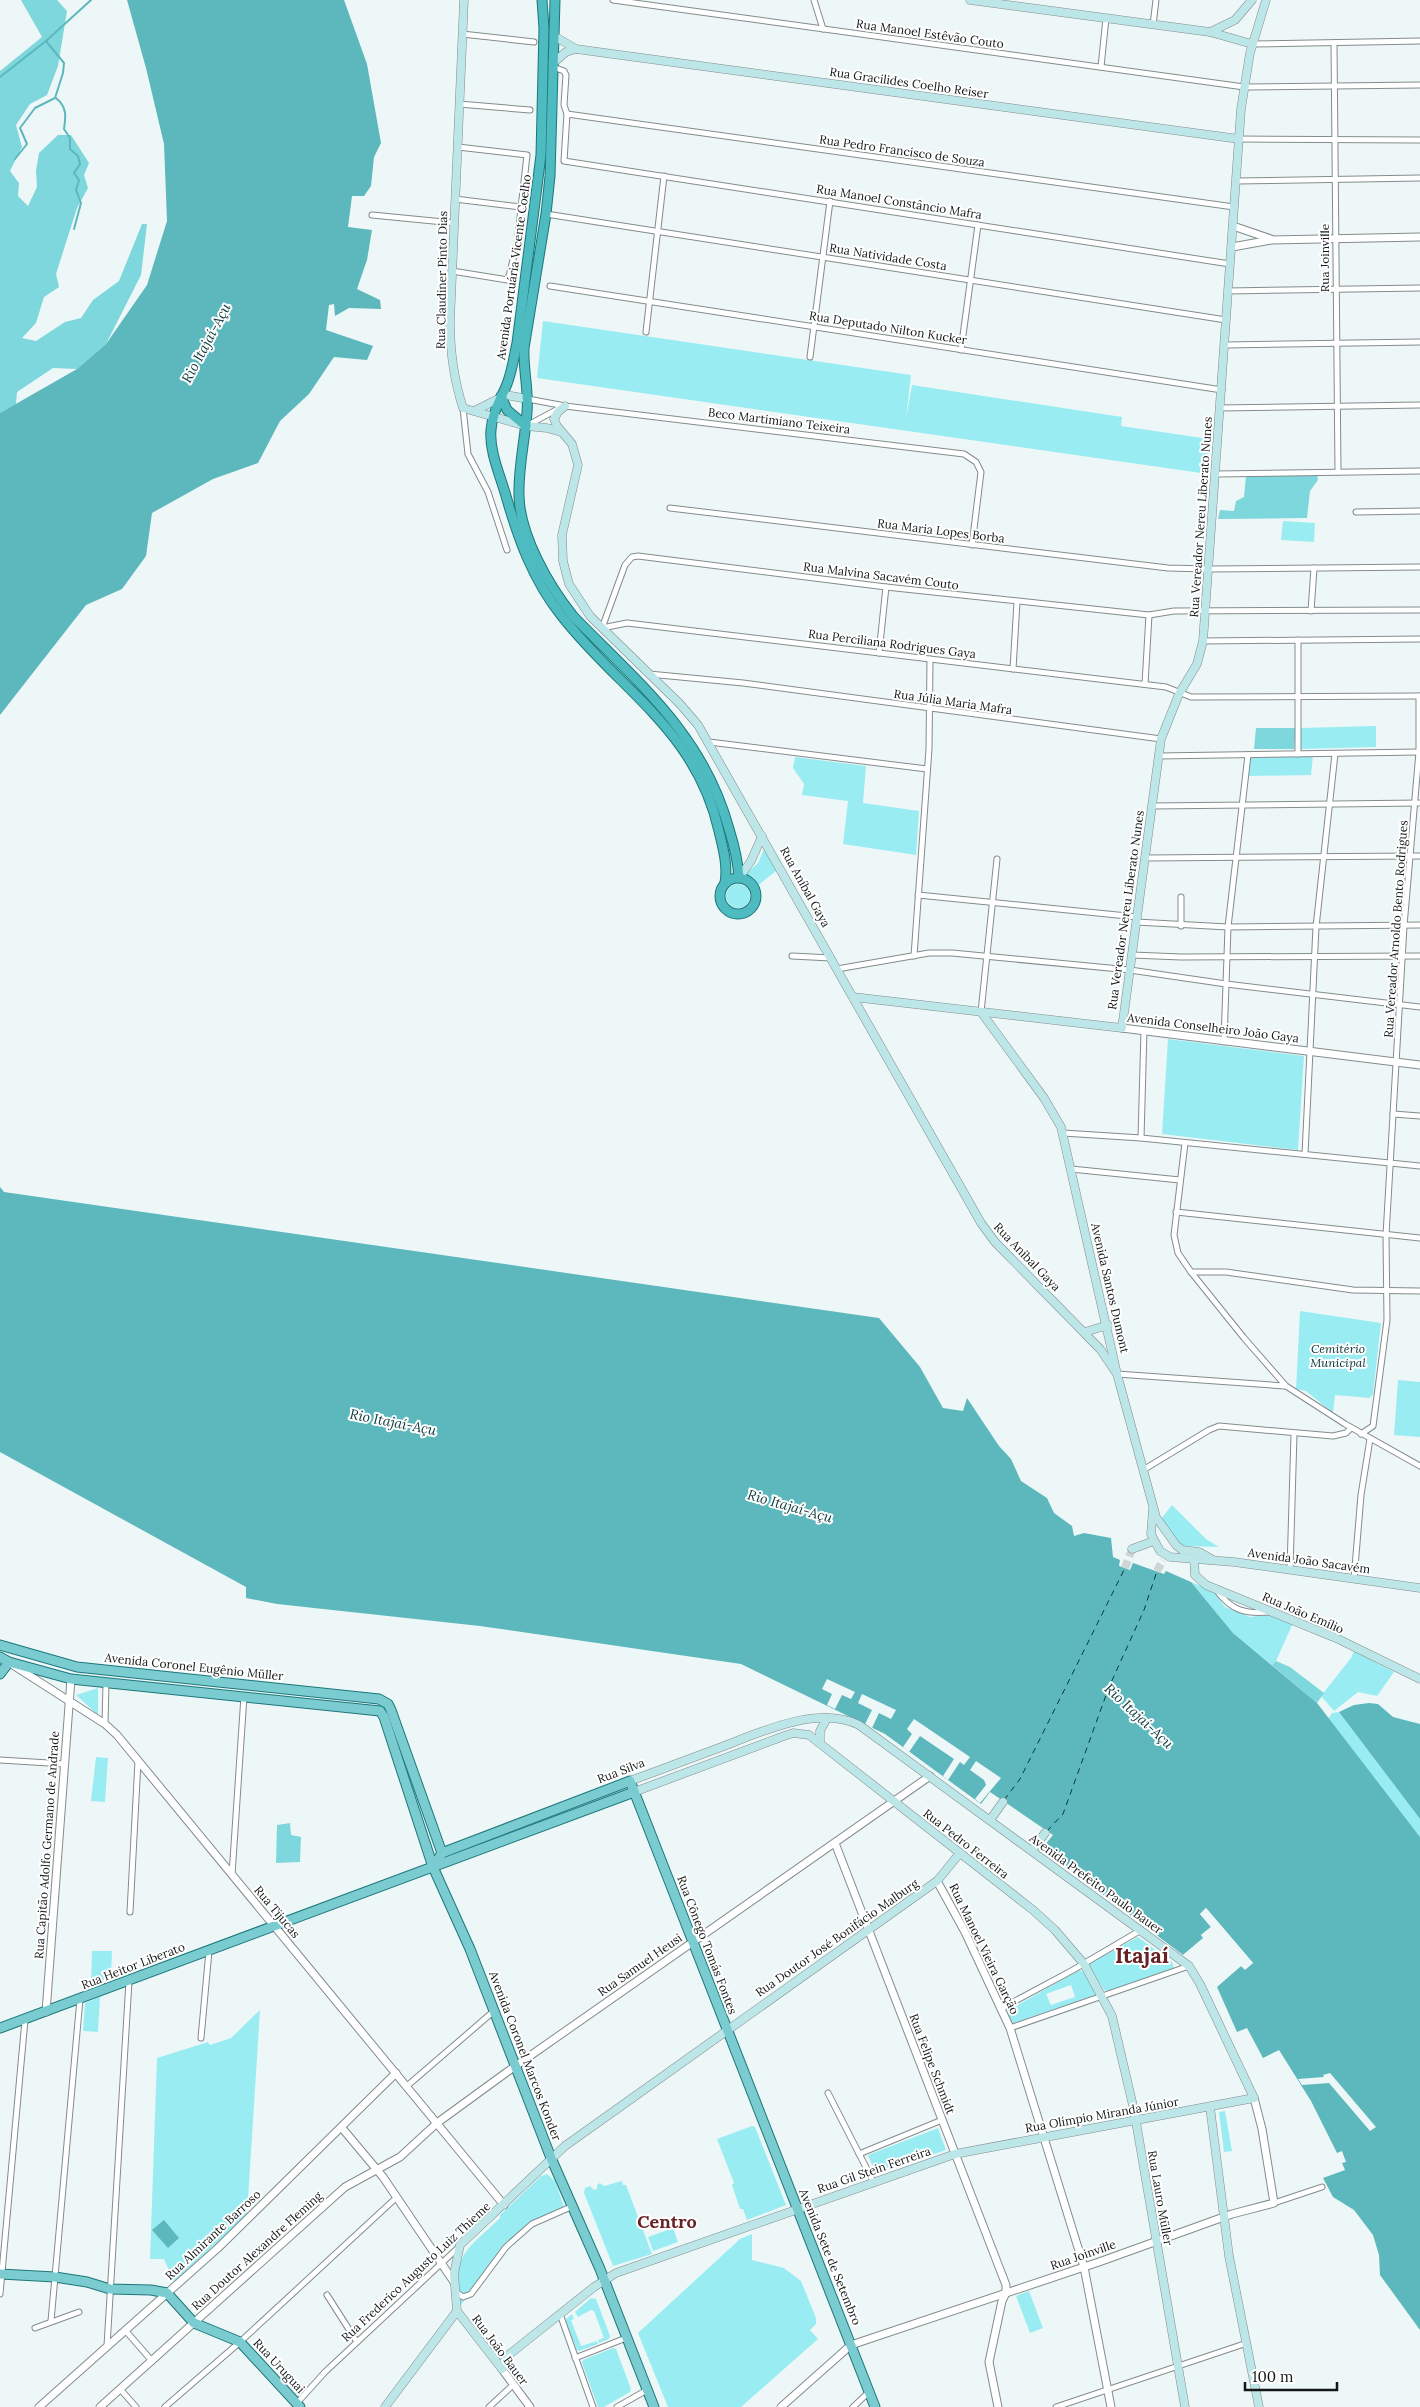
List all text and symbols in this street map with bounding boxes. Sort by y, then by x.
street label: Rua Manoel Estêvão Couto [855,16,1005,51]
street label: Rua Gracilides Coelho Reiser [829,64,990,101]
street label: Rua Pedro Francisco de Souza [818,131,986,170]
street label: Avenida Portuária Vicente Coelho [493,173,534,362]
street label: Rua Manoel Constâncio Mafra [815,181,983,222]
street label: Rua Claudiner Pinto Dias [433,210,450,349]
street label: Rua Joinville [1317,223,1332,292]
street label: Rua Natividade Costa [828,240,948,273]
water label: Rio Itajaí-Açu [177,299,235,386]
street label: Rua Deputado Nilton Kucker [808,308,969,348]
street label: Beco Martimiano Teixeira [707,404,851,437]
street label: Rua Vereador Nereu Liberato Nunes [1186,416,1215,618]
street label: Rua Maria Lopes Borba [876,515,1006,546]
street label: Rua Malvina Sacavém Couto [802,559,960,592]
street label: Rua Perciliana Rodrigues Gaya [807,626,977,661]
street label: Rua Júlia Maria Mafra [893,686,1013,717]
street label: Rua Vereador Nereu Liberato Nunes [1104,809,1147,1011]
street label: Rua Vereador Arnoldo Bento Rodrigues [1380,819,1411,1038]
street label: Rua Aníbal Gaya [777,844,834,930]
street label: Avenida Conselheiro João Gaya [1125,1009,1300,1045]
street label: Rua Aníbal Gaya [991,1219,1064,1294]
street label: Avenida Santos Dumont [1088,1220,1133,1355]
park label: Cemitério Municipal [1310,1341,1366,1370]
water label: Rio Itajaí-Açu [348,1405,438,1439]
water label: Rio Itajaí-Açu [745,1485,835,1527]
street label: Avenida João Sacavém [1246,1544,1371,1577]
street label: Rua João Emílio [1260,1589,1346,1636]
street label: Avenida Coronel Eugênio Müller [103,1650,285,1683]
water label: Rio Itajaí-Açu [1101,1680,1178,1753]
street label: Rua Capitão Adolfo Germano de Andrade [31,1730,62,1959]
street label: Rua Silva [595,1755,647,1786]
street label: Rua Pedro Ferreira [921,1806,1012,1882]
street label: Avenida Prefeito Paulo Bauer [1026,1830,1167,1937]
street label: Rua Cônego Tomás Fontes [674,1873,741,2017]
street label: Rua Doutor José Bonifácio Malburg [752,1875,921,2000]
street label: Rua Manoel Vieira Garção [946,1881,1023,2017]
street label: Rua Tijucas [251,1883,304,1941]
street label: Rua Samuel Heusi [595,1930,685,1999]
street label: Rua Heitor Liberato [79,1939,187,1992]
district label: Itajaí [1115,1941,1169,1969]
street label: Avenida Coronel Marcos Konder [486,1968,565,2143]
street label: Rua Felipe Schmidt [906,2011,959,2117]
street label: Rua Olímpio Miranda Júnior [1024,2093,1181,2135]
street label: Rua Gil Stein Ferreira [815,2143,933,2196]
street label: Rua Lauro Müller [1145,2149,1176,2247]
street label: Rua Almirante Barroso [162,2186,264,2283]
street label: Avenida Sete de Setembro [796,2186,865,2327]
street label: Rua Doutor Alexandre Fleming [188,2188,325,2313]
street label: Rua Frederico Augusto Luiz Thieme [338,2198,494,2345]
district label: Centro [637,2210,697,2233]
street label: Rua Joinville [1048,2236,1118,2273]
street label: Rua João Bauer [469,2312,532,2389]
street label: Rua Uruguai [250,2335,308,2396]
scale bar [1245,2360,1338,2392]
text: 100 m [1252,2367,1293,2386]

